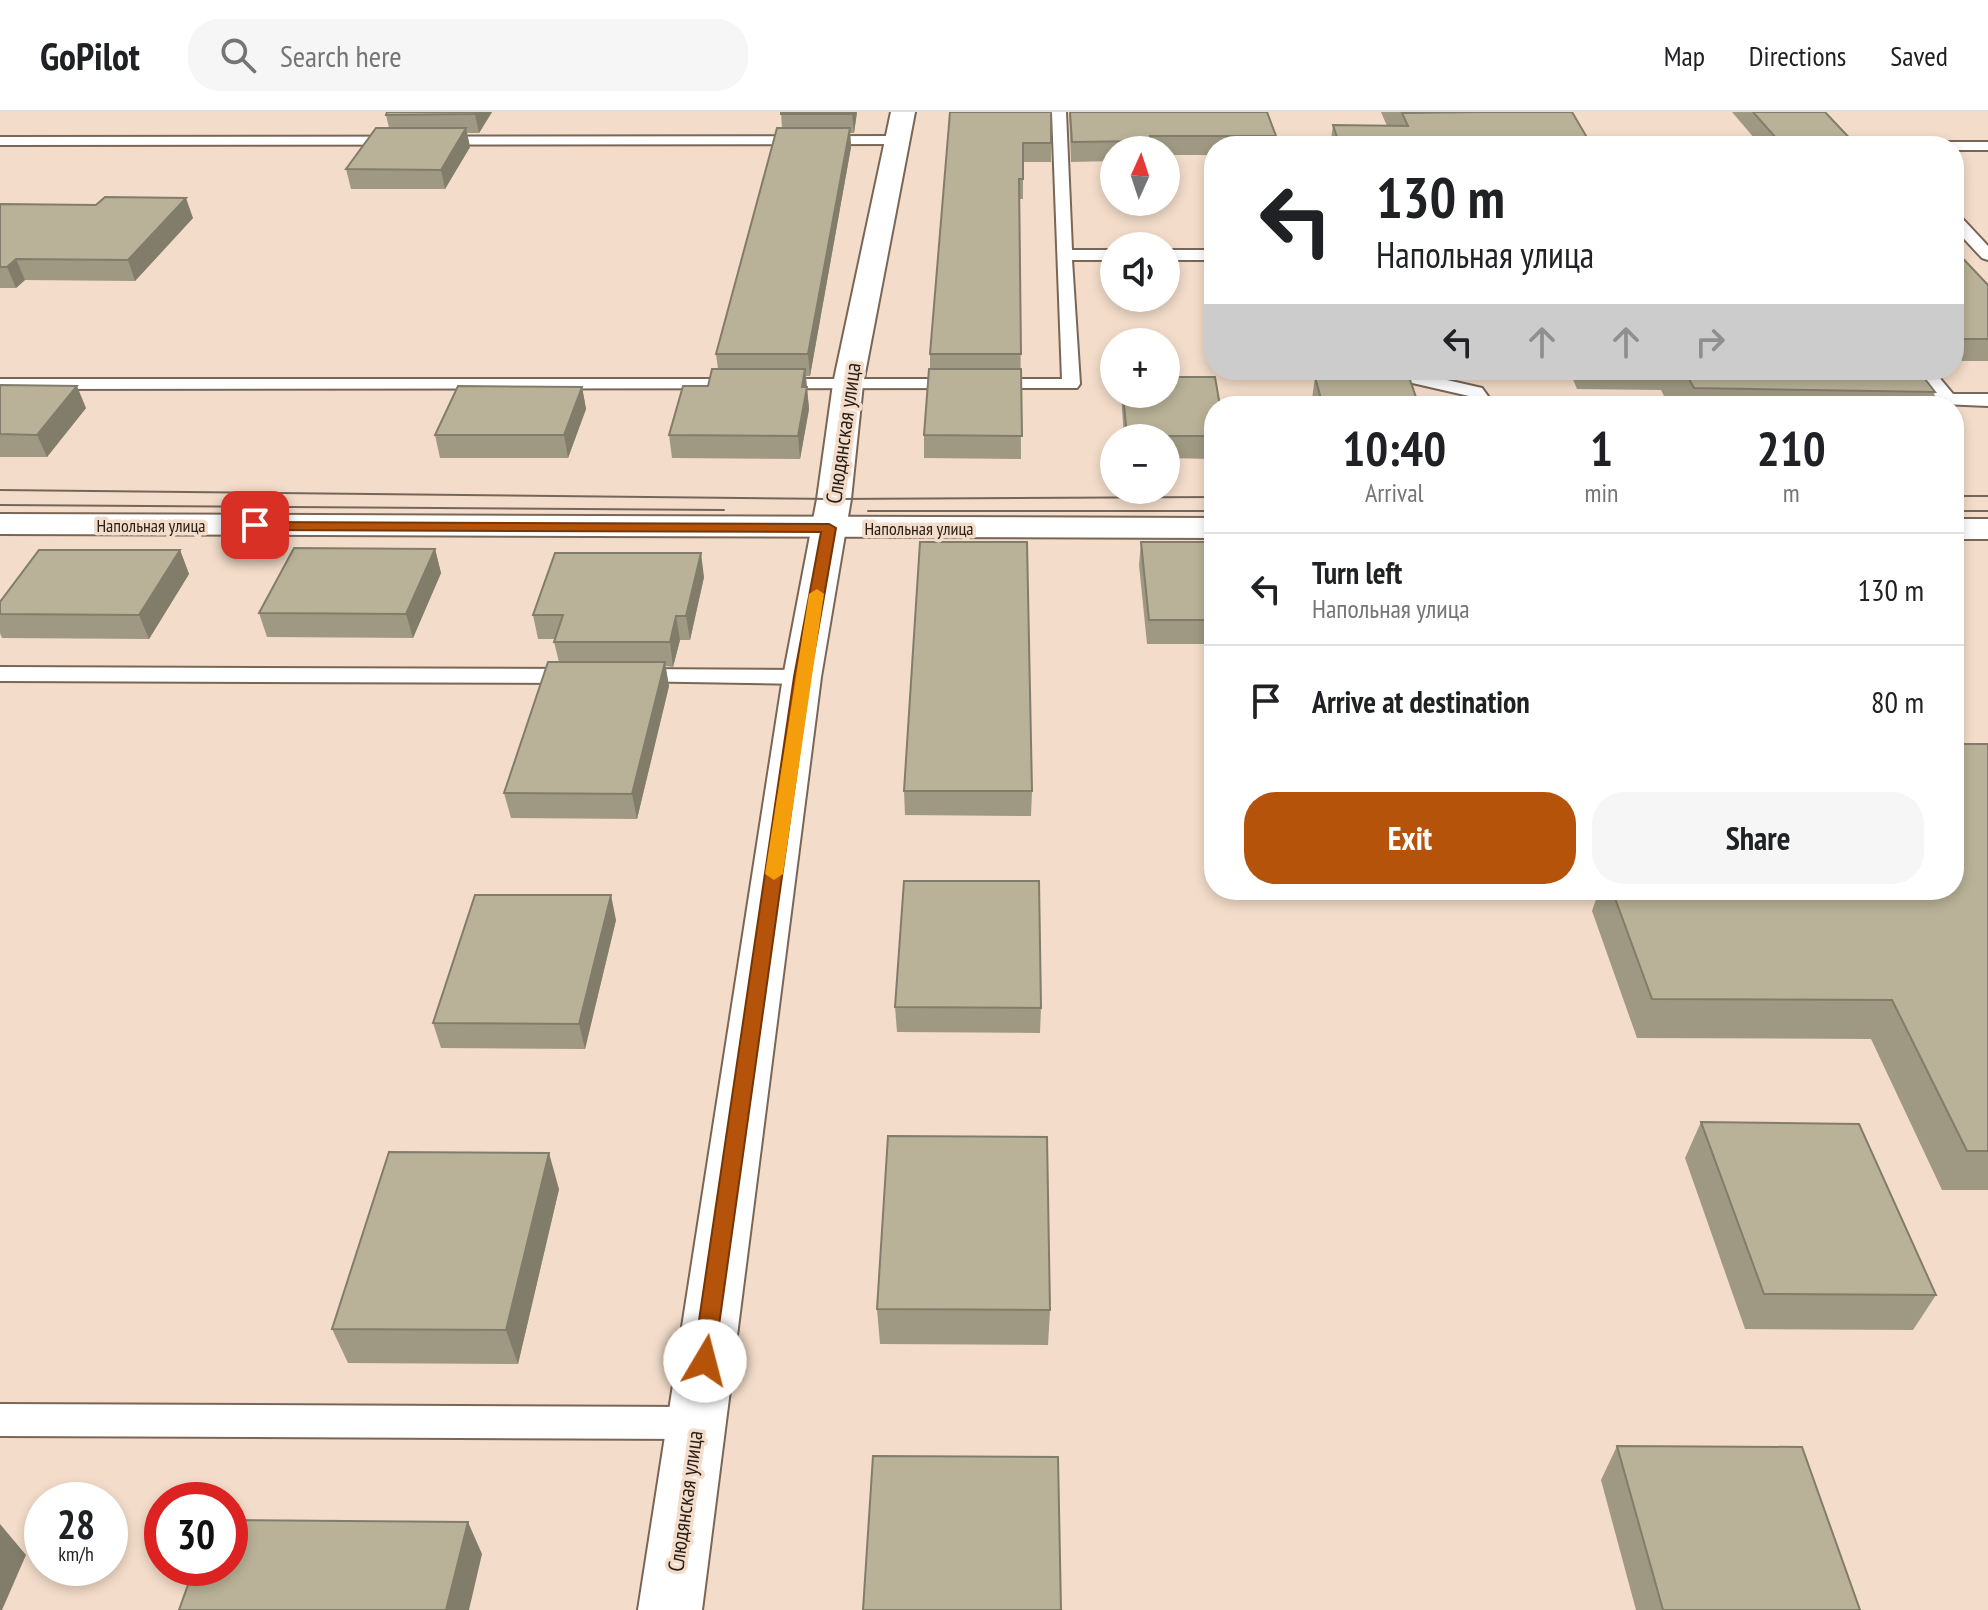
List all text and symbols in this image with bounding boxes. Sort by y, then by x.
search box [188,19,748,91]
text: GoPilot [40,31,140,80]
icon: search [216,33,260,77]
text: Search here [280,36,402,75]
text: Map [1664,37,1705,74]
text: Directions [1749,37,1846,74]
text: Saved [1890,37,1948,74]
north arrow [1100,136,1180,216]
map controls [1100,136,1180,504]
text: 130 m [1376,161,1505,233]
icon: left [1244,168,1348,272]
text: Напольная улица [1376,231,1594,278]
button: sound [1100,232,1180,312]
icon: left [1436,320,1480,364]
icon: ahead [1520,320,1564,364]
icon: ahead [1604,320,1648,364]
icon: right [1688,320,1732,364]
button: + [1100,328,1180,408]
street label: Слюдянская улица [819,361,867,505]
text: 10:40 [1342,417,1446,479]
text: 1 [1590,417,1613,479]
text: 210 [1757,417,1826,479]
button: − [1100,424,1180,504]
text: Arrival [1365,476,1424,509]
text: min [1584,476,1618,509]
text: m [1783,476,1800,509]
pin [221,491,289,559]
icon: arrive [233,503,277,547]
street label: Напольная улица [96,514,206,537]
street label: Напольная улица [864,517,974,540]
text: Turn left [1312,553,1402,592]
icon: left [1244,567,1288,611]
text: 130 m [1858,570,1924,609]
text: Напольная улица [1312,592,1470,625]
icon: arrive [1244,679,1288,723]
text: Arrive at destination [1312,682,1530,721]
text: 80 m [1871,682,1924,721]
button: Exit [1244,792,1576,884]
button: Share [1592,792,1924,884]
position arrow [663,1319,747,1403]
street label: Слюдянская улица [661,1429,709,1573]
speed limit sign: 30 [144,1482,248,1586]
text: 28 [57,1498,95,1550]
text: km/h [58,1541,94,1567]

